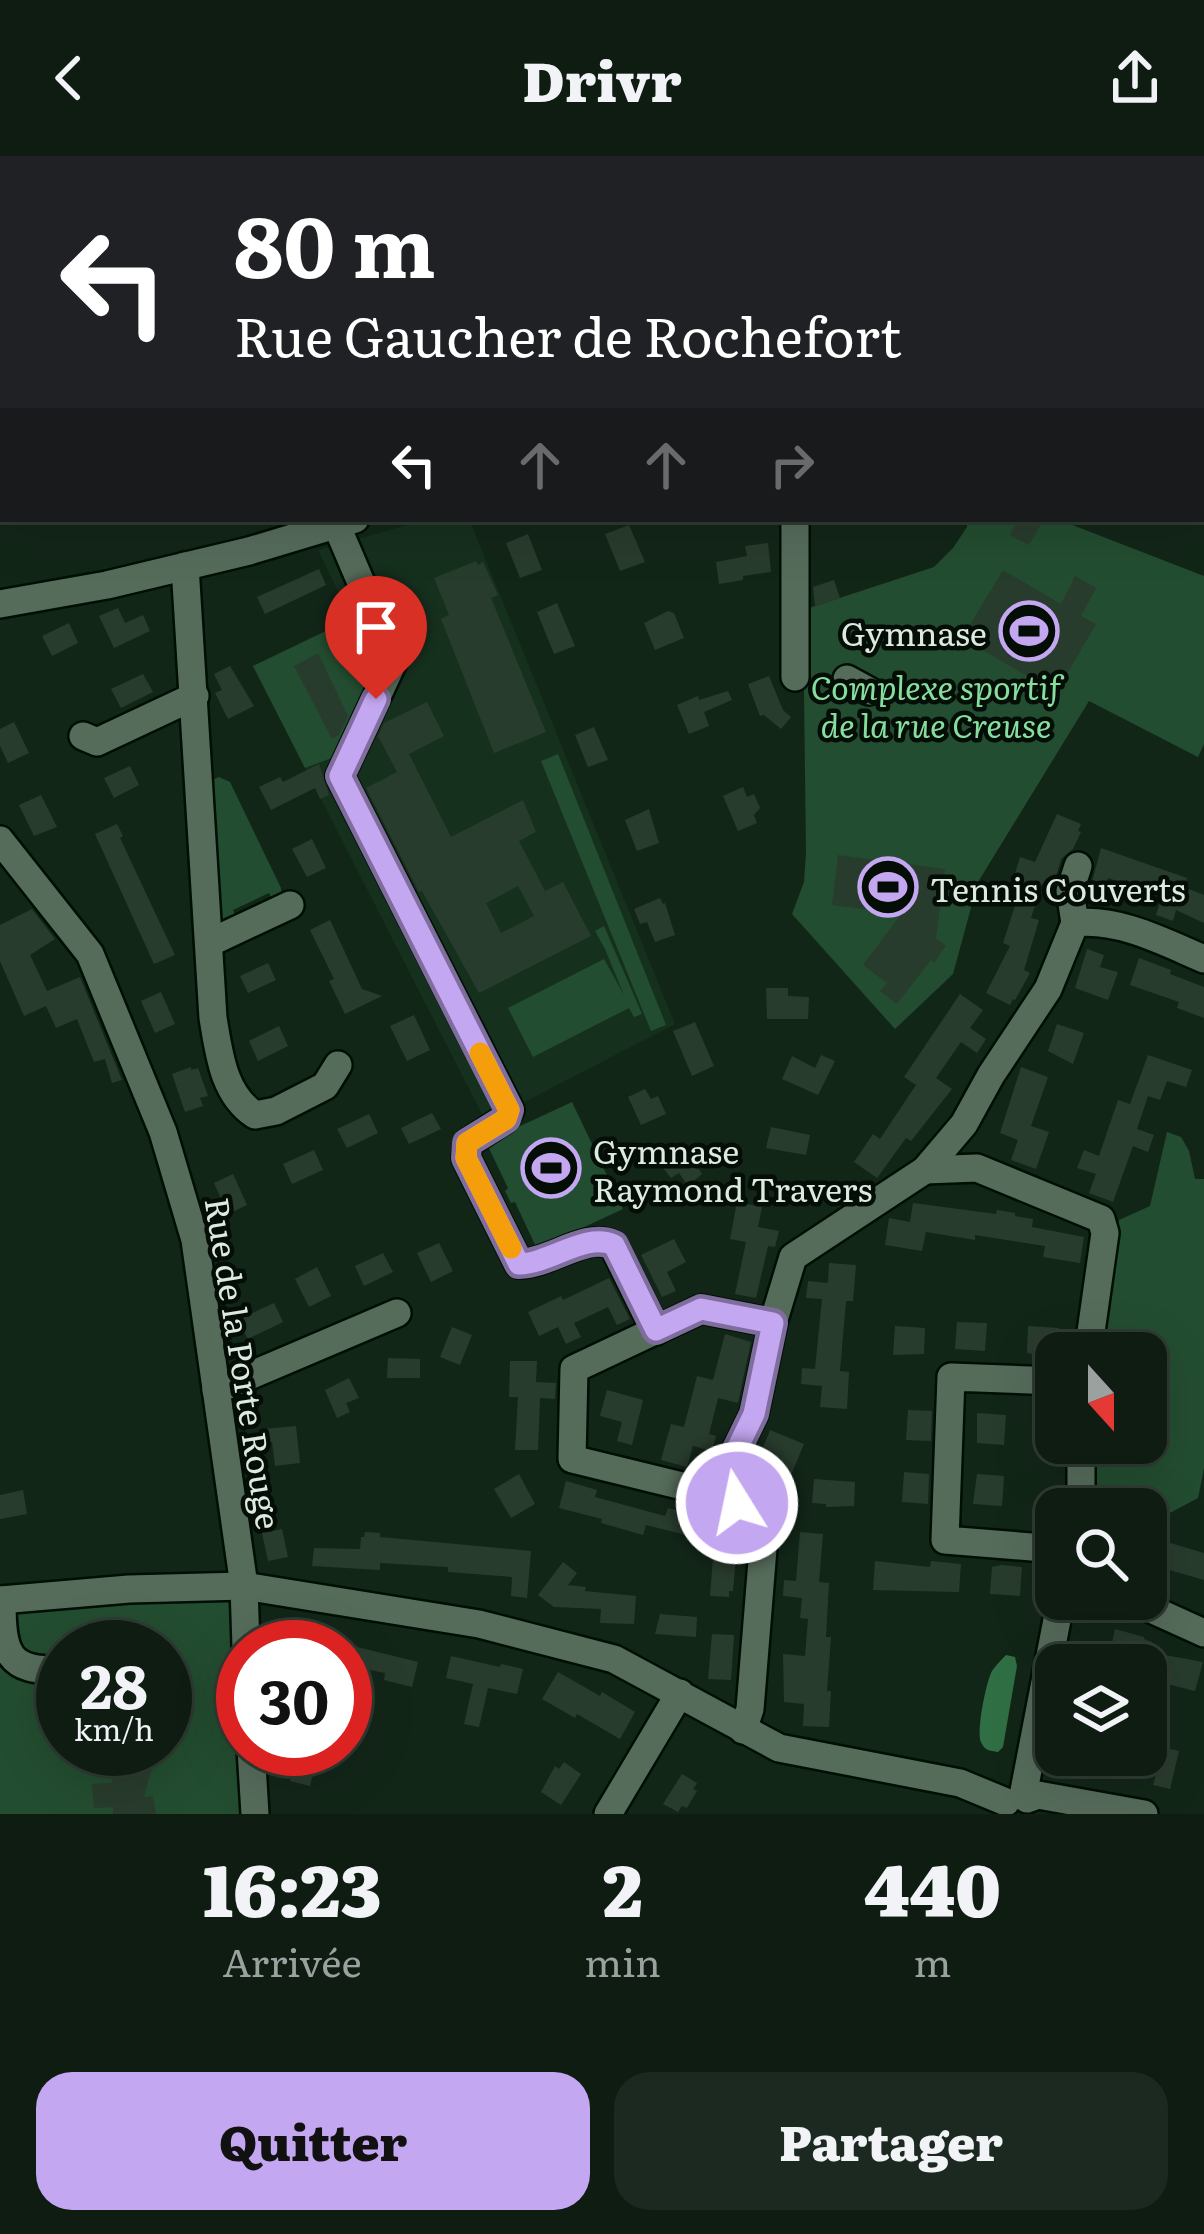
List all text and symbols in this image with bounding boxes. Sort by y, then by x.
text: Drivr [522,38,682,119]
icon: back [36,45,102,111]
icon: share [1102,45,1168,111]
text: 80 m [234,179,436,304]
icon: left [36,204,192,360]
text: Rue Gaucher de Rochefort [234,293,902,374]
icon: left [381,432,447,498]
icon: ahead [507,432,573,498]
icon: ahead [633,432,699,498]
icon: right [759,432,825,498]
pin [325,576,427,699]
icon: arrive [343,594,409,660]
sports icon: Gymnase [998,600,1060,662]
place label: Gymnase [841,607,987,656]
park label: Complexe sportif de la rue Creuse [811,661,1065,748]
sports icon: Tennis Couverts [857,856,919,918]
place label: Tennis Couverts [930,863,1186,912]
place label: Gymnase Raymond Travers [593,1125,872,1212]
sports icon: Gymnase Raymond Travers [520,1137,582,1199]
street label: Rue de la Porte Rouge [195,1194,295,1532]
north arrow [1035,1332,1167,1464]
map controls [1035,1332,1167,1776]
position arrow [674,1440,800,1566]
button: search [1035,1488,1167,1620]
speed limit sign: 30 [216,1620,372,1776]
text: 28 [80,1638,148,1727]
button: layers [1035,1644,1167,1776]
text: km/h [74,1706,154,1750]
text: 16:23 [203,1832,381,1939]
text: 2 [603,1832,643,1939]
text: 440 [864,1832,1001,1939]
text: Arrivée [223,1931,362,1989]
text: min [584,1931,661,1989]
text: m [914,1931,951,1989]
button: Quitter [36,2072,590,2210]
button: Partager [614,2072,1168,2210]

